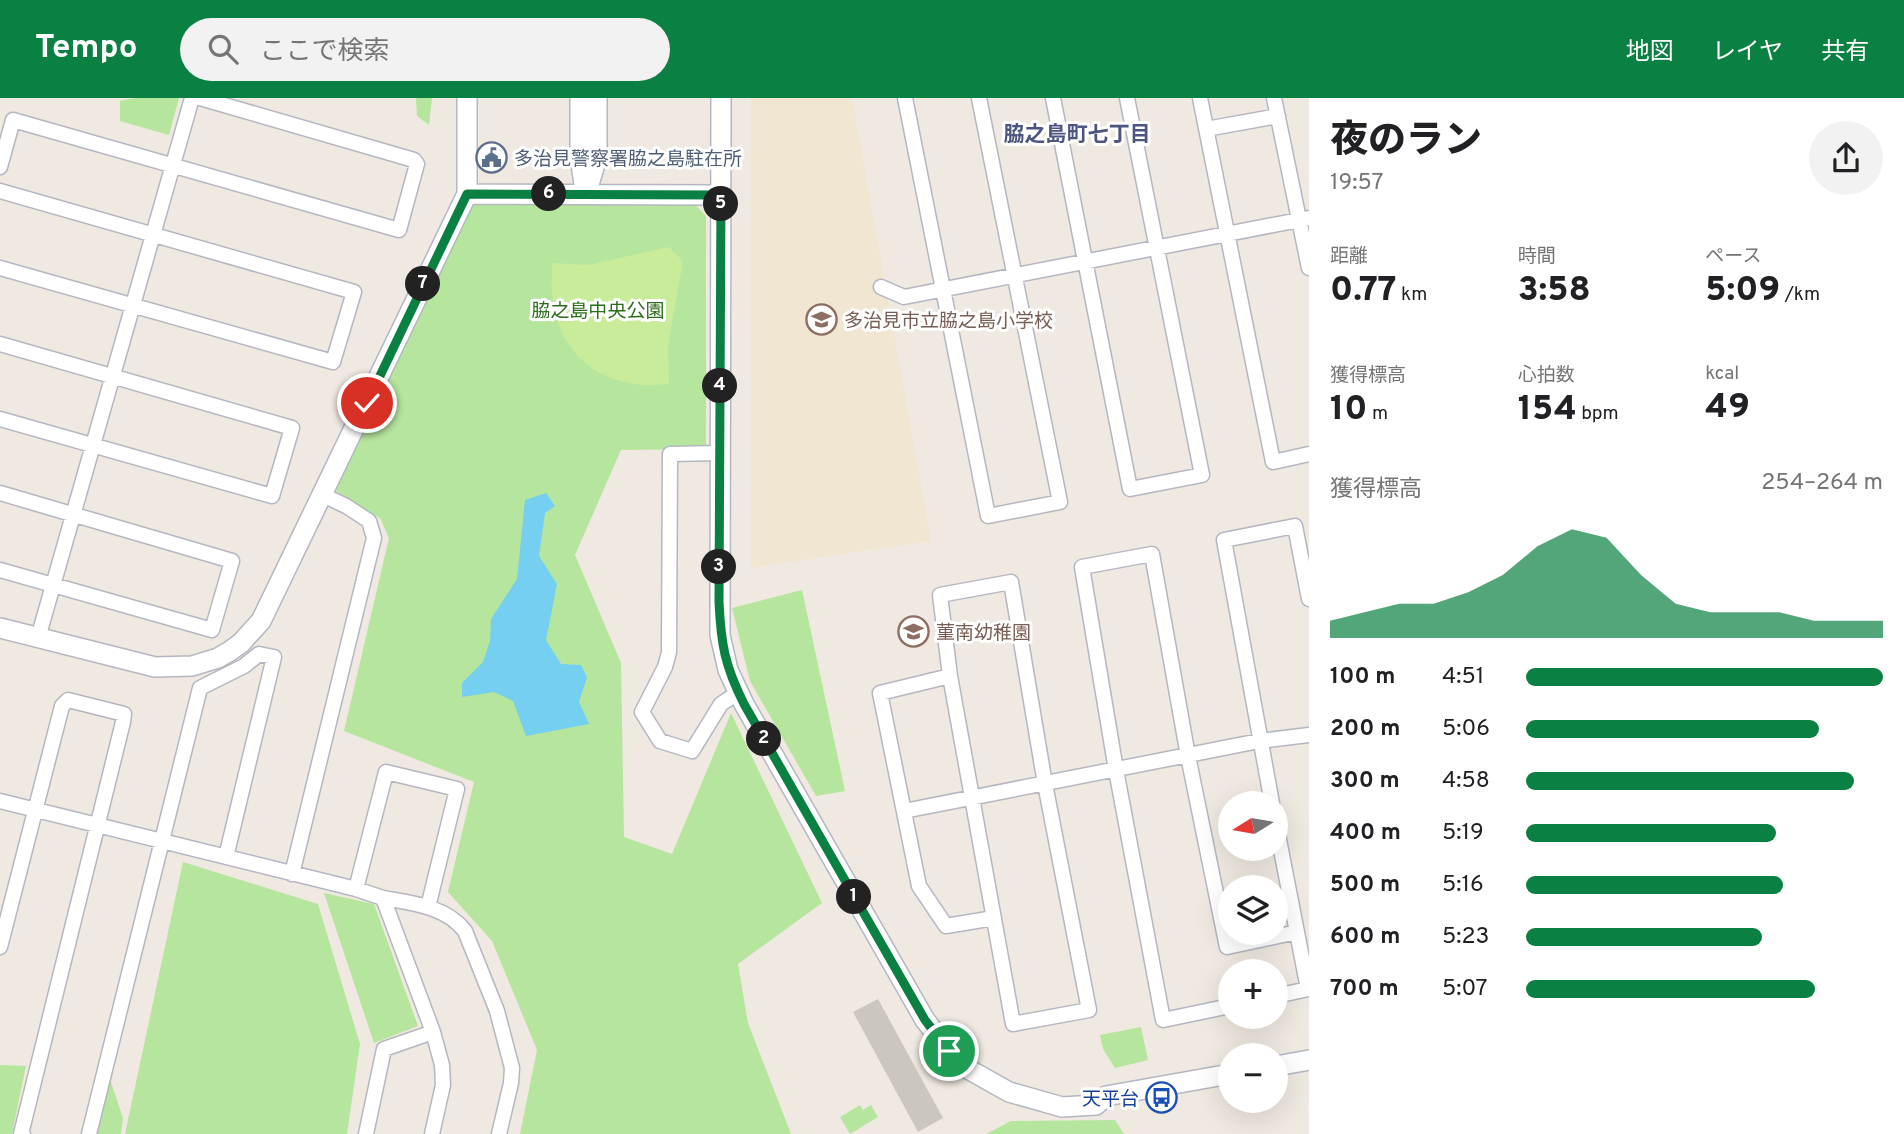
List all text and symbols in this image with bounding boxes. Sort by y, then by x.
search box [180,18,670,81]
text: Tempo [35,28,138,70]
icon: search [204,30,242,68]
text: ここで検索 [260,36,390,69]
text: 地図 [1626,38,1674,68]
text: レイヤ [1712,38,1783,68]
text: 共有 [1821,38,1869,68]
text: 夜のラン [1330,118,1482,167]
button: share [1809,121,1883,195]
district label: 脇之島町七丁目 [1004,122,1151,149]
public building icon: 多治見警察署脇之島駐在所 [474,141,508,175]
place label: 多治見警察署脇之島駐在所 [514,148,742,172]
text: 19:57 [1330,169,1384,198]
pin: 6 [532,176,566,212]
text: 6 [543,181,554,205]
pin: 5 [704,186,738,222]
text: 5 [715,191,726,215]
text: 距離 [1330,245,1368,269]
text: 時間 [1518,245,1556,269]
text: ペース [1705,245,1761,269]
pin: 7 [406,266,440,302]
text: 0.77 [1330,269,1397,313]
text: 3:58 [1518,269,1591,313]
text: 5:09 [1705,269,1780,313]
text: 7 [417,271,428,295]
text: km [1397,283,1427,307]
text: /km [1780,283,1820,307]
park label: 脇之島中央公園 [531,300,665,324]
school or university icon: 多治見市立脇之島小学校 [804,303,838,337]
place label: 多治見市立脇之島小学校 [844,310,1053,334]
text: kcal [1705,362,1739,386]
text: 獲得標高 [1330,364,1406,388]
text: 心拍数 [1518,364,1575,388]
pin: 4 [702,368,738,404]
pin [337,373,397,433]
text: 4 [713,373,726,397]
icon: check [348,384,386,422]
text: 49 [1705,386,1750,430]
text: 10 [1330,388,1368,432]
text: 154 [1518,388,1577,432]
text: m [1368,402,1388,426]
text: bpm [1577,402,1618,426]
text: 254–264 m [1761,469,1883,498]
text: 獲得標高 [1330,476,1422,505]
pin: 3 [702,550,736,584]
text: 3 [713,554,724,578]
school or university icon: 菫南幼稚園 [896,615,930,649]
place label: 菫南幼稚園 [936,622,1031,646]
text: 100 m [1330,663,1395,692]
text: 4:51 [1442,663,1484,692]
text: 200 m [1330,715,1400,744]
text: 5:06 [1442,715,1490,744]
pin: 2 [746,722,782,756]
text: 2 [758,726,769,750]
text: 300 m [1330,767,1400,796]
text: 4:58 [1442,767,1490,796]
north arrow [1218,791,1288,861]
map controls [1218,791,1288,1113]
text: 400 m [1330,819,1401,848]
text: 5:19 [1442,819,1484,848]
text: 500 m [1330,871,1400,900]
text: 5:16 [1442,871,1484,900]
button: layers [1218,875,1288,945]
pin: 1 [836,880,872,914]
text: 1 [850,884,857,908]
text: 600 m [1330,923,1400,952]
text: 5:23 [1442,923,1489,952]
button: + [1218,959,1288,1029]
text: 700 m [1330,975,1399,1004]
text: 5:07 [1442,975,1488,1004]
pin [919,1021,979,1081]
icon: arrive [930,1032,968,1070]
button: − [1218,1043,1288,1113]
bus stop icon: 天平台 [1145,1081,1179,1115]
place label: 天平台 [1082,1088,1139,1112]

